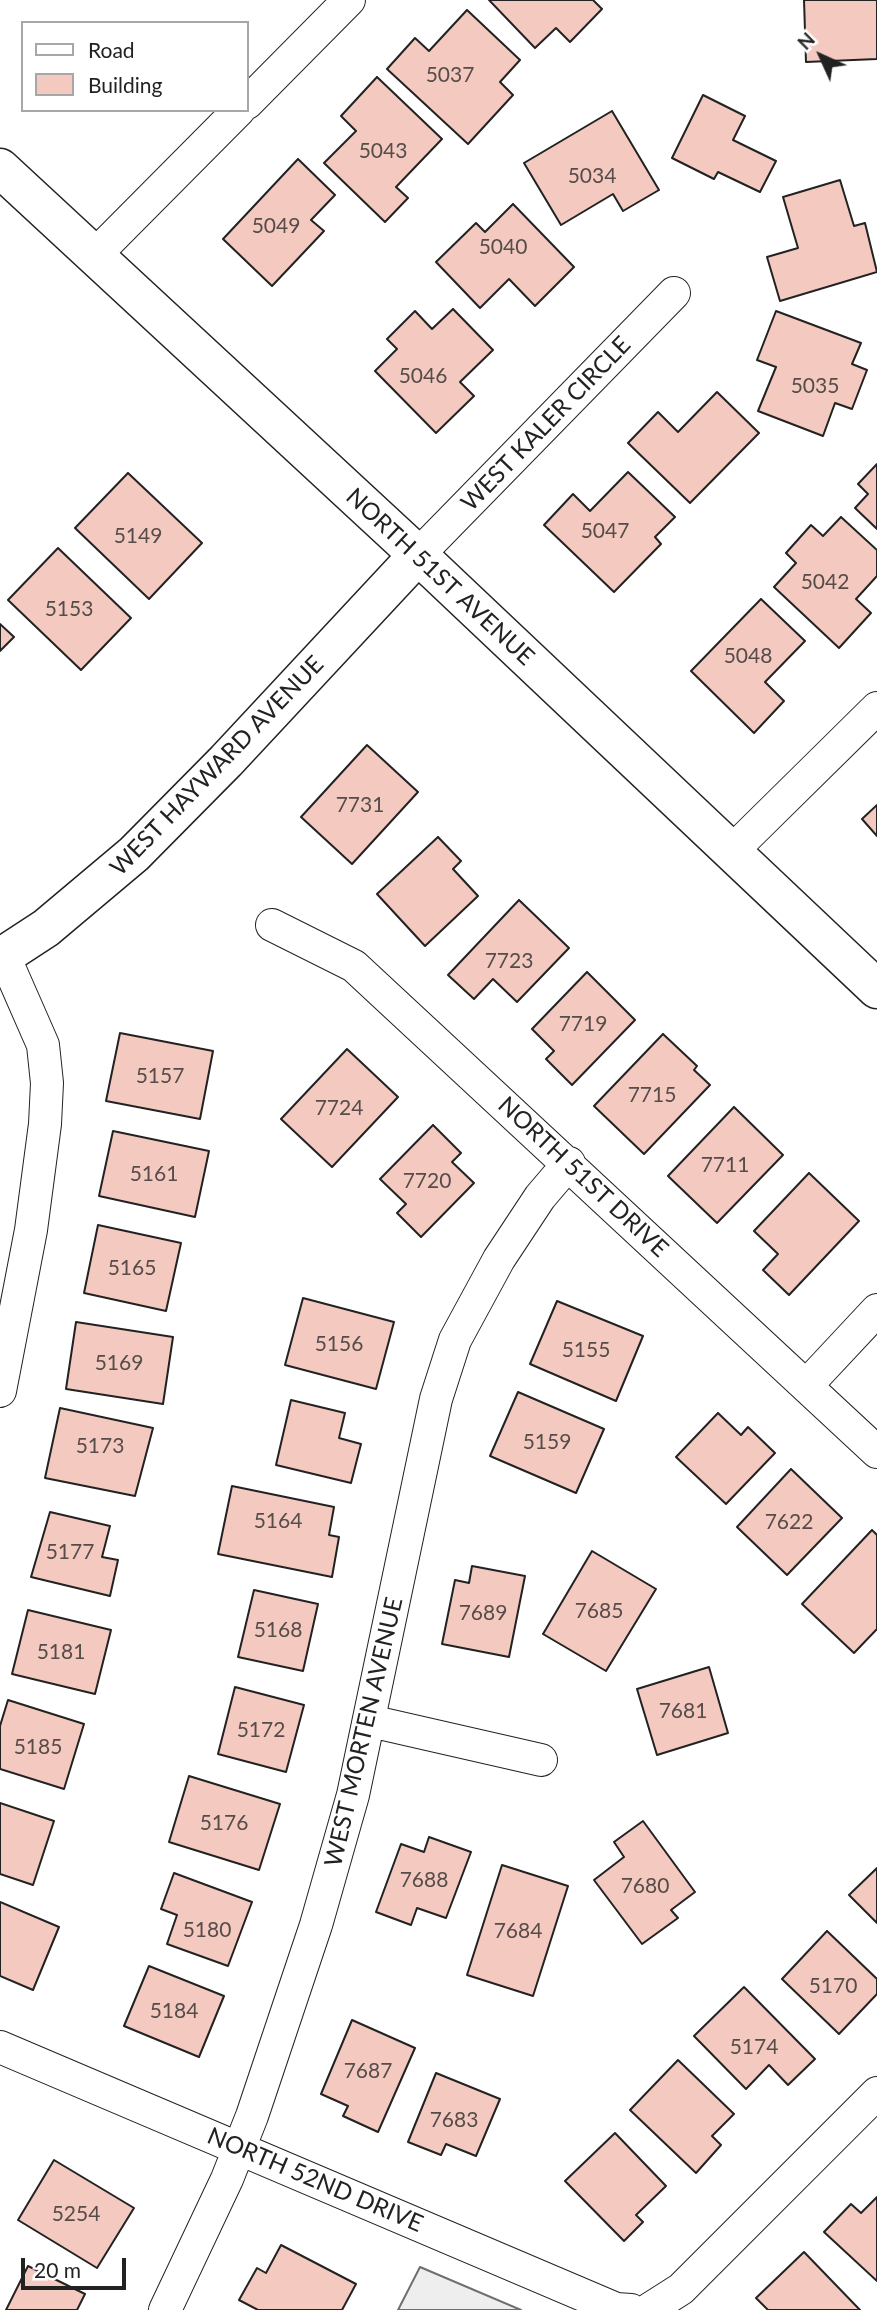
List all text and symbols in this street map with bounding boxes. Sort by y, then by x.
legend [21,21,248,112]
north arrow [786,21,856,91]
text: N [792,27,819,54]
text: Road [88,37,135,62]
house number: 5037 [426,62,474,88]
text: Building [88,72,163,97]
house number: 5043 [359,138,407,164]
house number: 5034 [568,163,616,189]
house number: 5049 [252,213,300,239]
house number: 5040 [479,234,527,260]
street label: WEST KALER CIRCLE [455,331,637,517]
house number: 5046 [399,363,447,389]
house number: 5035 [791,373,839,399]
street label: NORTH 51ST AVENUE [340,482,540,672]
house number: 5047 [581,518,629,544]
house number: 5149 [114,523,162,549]
house number: 5042 [801,569,849,595]
house number: 5153 [45,596,93,622]
house number: 5048 [724,643,772,669]
street label: WEST HAYWARD AVENUE [104,650,330,882]
house number: 7731 [336,792,384,818]
house number: 7723 [485,948,533,974]
house number: 7719 [559,1011,607,1037]
house number: 5157 [136,1063,184,1089]
house number: 7715 [628,1082,676,1108]
street label: NORTH 51ST DRIVE [492,1091,674,1263]
house number: 7724 [315,1095,363,1121]
house number: 7711 [701,1152,749,1178]
house number: 5161 [130,1161,178,1187]
house number: 7720 [403,1168,451,1194]
house number: 5165 [108,1255,156,1281]
house number: 5156 [315,1331,363,1357]
house number: 5155 [562,1337,610,1363]
house number: 5169 [95,1350,143,1376]
house number: 5159 [523,1429,571,1455]
house number: 5173 [76,1433,124,1459]
house number: 5164 [254,1508,302,1534]
house number: 7622 [765,1509,813,1535]
house number: 5177 [46,1539,94,1565]
street label: WEST MORTEN AVENUE [319,1595,409,1869]
house number: 7685 [575,1598,623,1624]
house number: 7689 [459,1600,507,1626]
house number: 5168 [254,1617,302,1643]
house number: 5181 [37,1639,85,1665]
house number: 7681 [659,1698,707,1724]
house number: 5172 [237,1717,285,1743]
house number: 5185 [14,1734,62,1760]
house number: 5176 [200,1810,248,1836]
house number: 7688 [400,1867,448,1893]
house number: 7680 [621,1873,669,1899]
house number: 5180 [183,1917,231,1943]
house number: 7684 [494,1918,542,1944]
house number: 5170 [809,1973,857,1999]
house number: 5184 [150,1998,198,2024]
house number: 5174 [730,2034,778,2060]
house number: 7687 [344,2058,392,2084]
house number: 7683 [430,2107,478,2133]
street label: NORTH 52ND DRIVE [203,2122,427,2238]
house number: 5254 [52,2201,100,2227]
scale bar [24,2244,130,2288]
text: 20 m [34,2257,81,2282]

